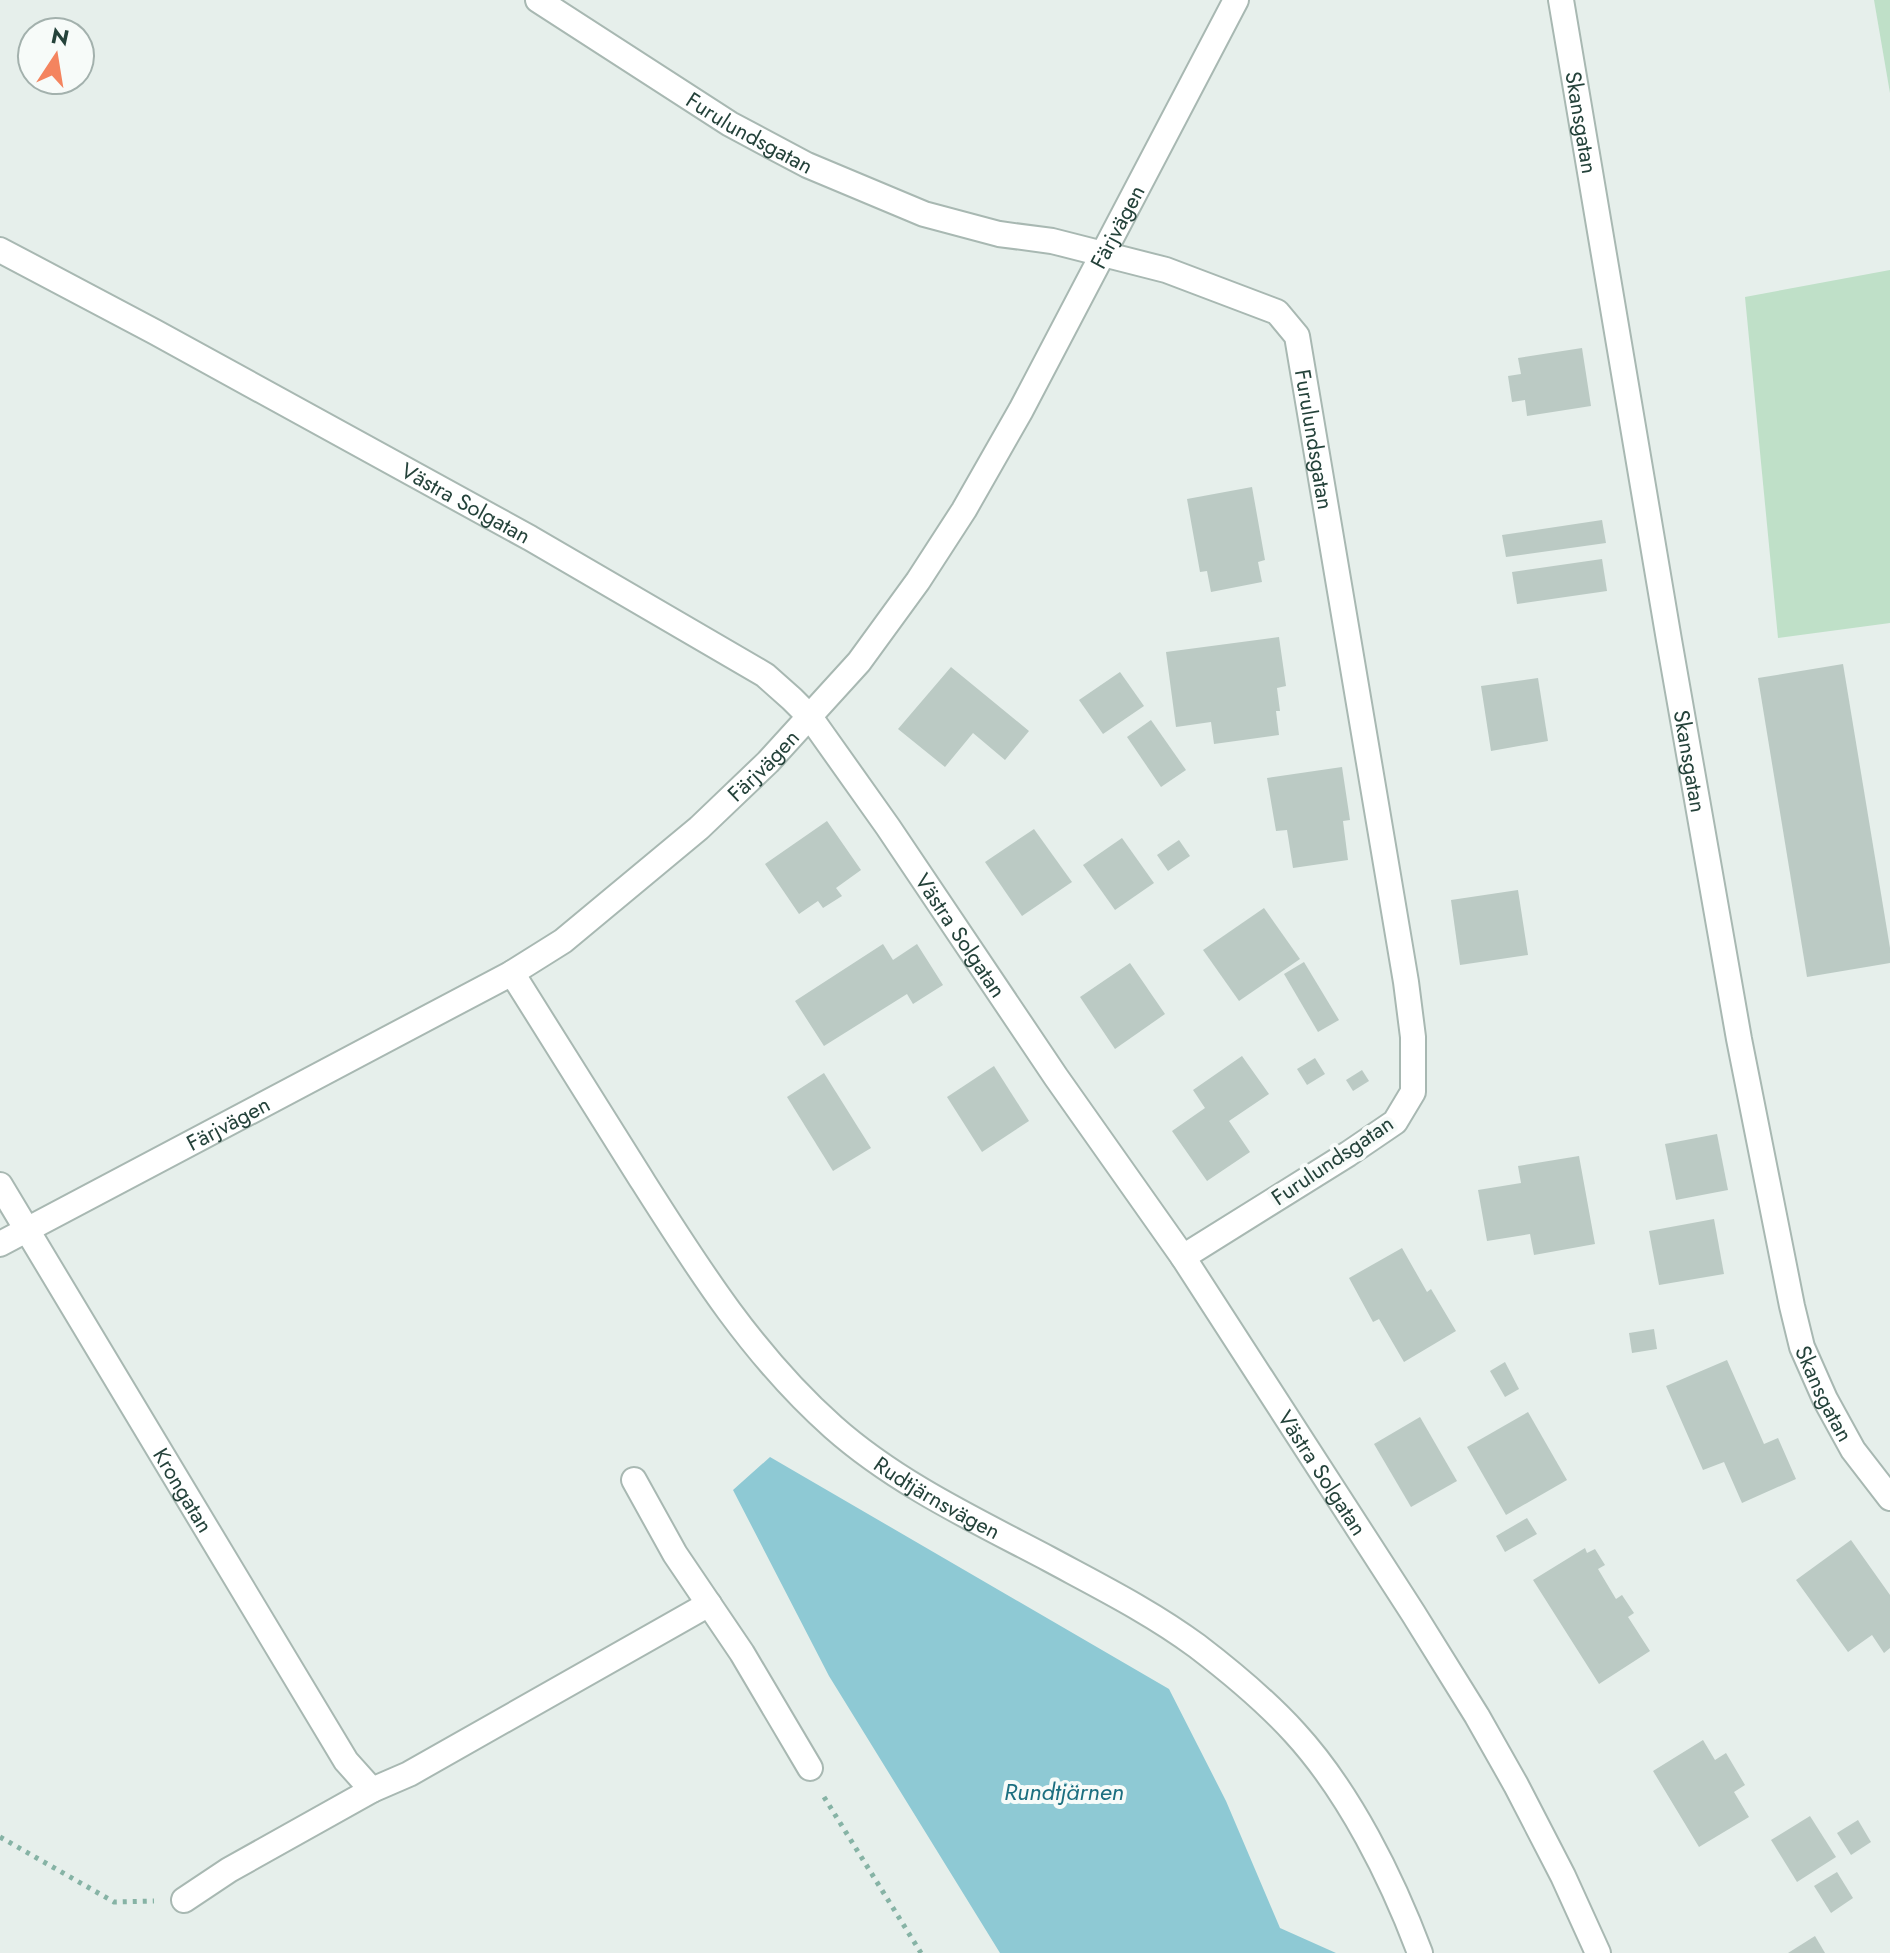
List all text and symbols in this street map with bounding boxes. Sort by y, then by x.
north arrow [16,16,96,96]
text: N [48,19,72,54]
street label: Skansgatan [1557,69,1606,176]
street label: Furulundsgatan [680,84,819,181]
street label: Färjvägen [1082,179,1152,274]
street label: Furulundsgatan [1287,367,1342,512]
street label: Västra Solgatan [395,454,537,551]
street label: Skansgatan [1666,707,1715,815]
street label: Färjvägen [720,722,806,809]
street label: Västra Solgatan [907,867,1014,1004]
street label: Färjvägen [181,1088,276,1159]
street label: Furulundsgatan [1264,1107,1400,1213]
street label: Skansgatan [1787,1340,1861,1447]
street label: Västra Solgatan [1270,1404,1375,1542]
street label: Krongatan [145,1442,221,1539]
street label: Rudtjärnsvägen [867,1448,1006,1547]
water label: Rundtjärnen [1004,1774,1124,1809]

